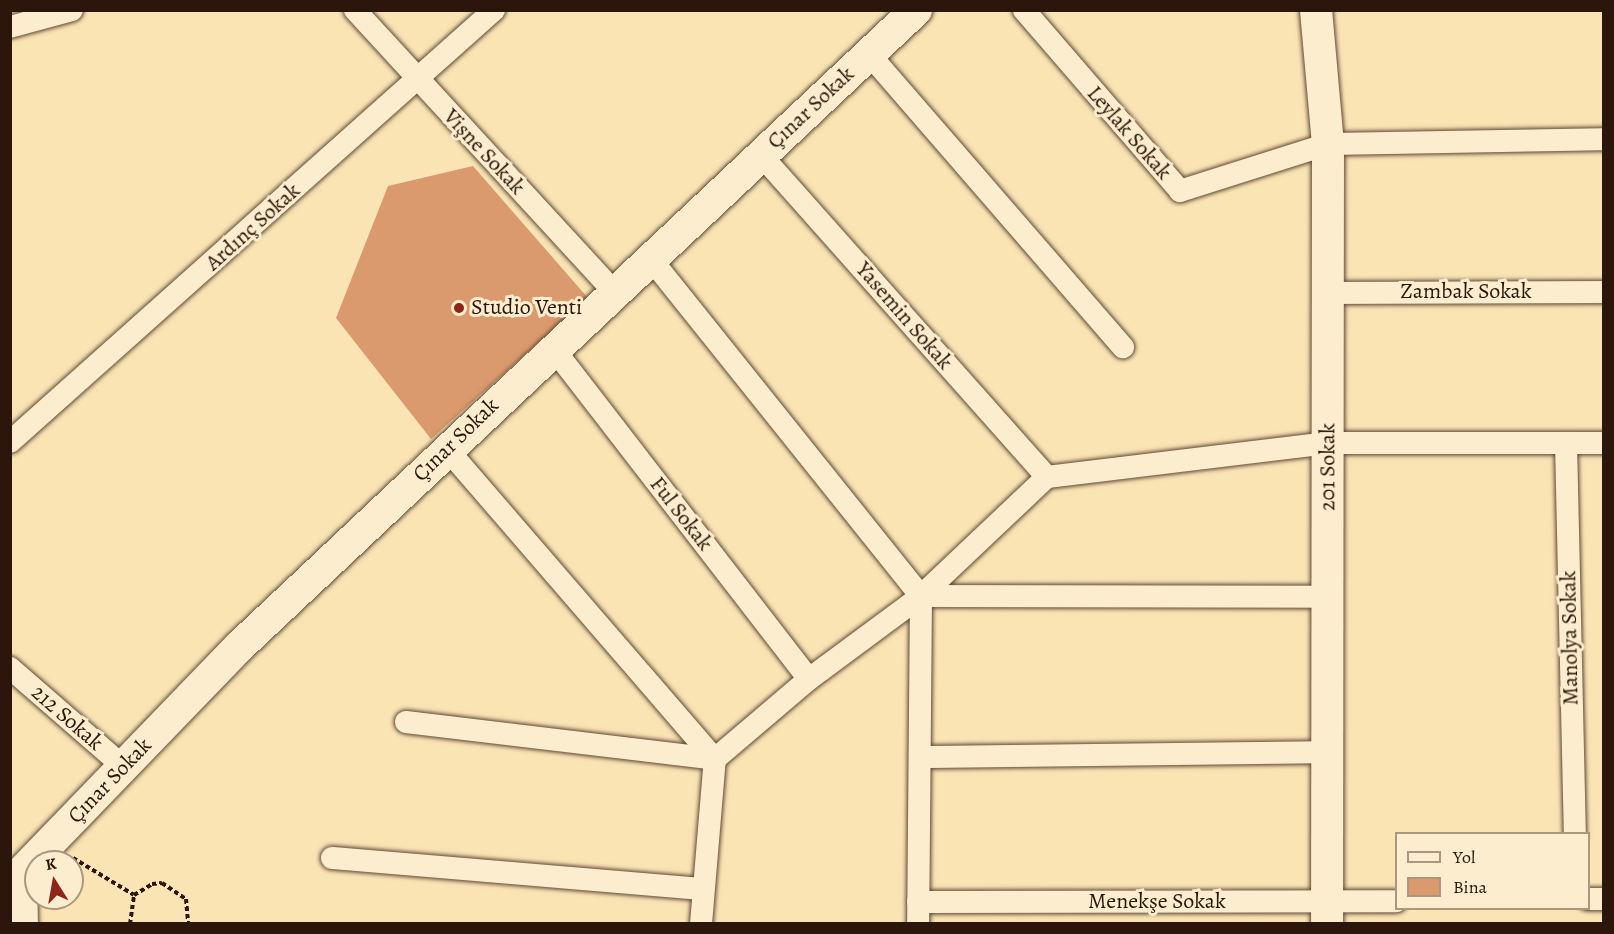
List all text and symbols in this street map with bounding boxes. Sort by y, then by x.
street label: Çınar Sokak [762,61,860,155]
street label: Leylak Sokak [1081,81,1177,185]
street label: Vişne Sokak [438,104,530,200]
street label: Ardınç Sokak [200,178,306,276]
street label: Yasemin Sokak [850,257,958,375]
street label: Zambak Sokak [1400,279,1532,305]
place label: Studio Venti [471,295,582,321]
marker: Studio Venti [452,301,466,315]
street label: Çınar Sokak [408,393,504,487]
street label: 201 Sokak [1315,423,1341,511]
street label: Ful Sokak [644,472,718,556]
street label: Manolya Sokak [1556,570,1584,706]
street label: 212 Sokak [26,680,108,756]
street label: Çınar Sokak [63,733,157,829]
legend [1395,832,1590,910]
text: Yol [1453,845,1475,869]
north arrow [24,850,84,910]
text: K [44,852,58,876]
text: Bina [1453,875,1487,899]
street label: Menekşe Sokak [1088,889,1226,915]

